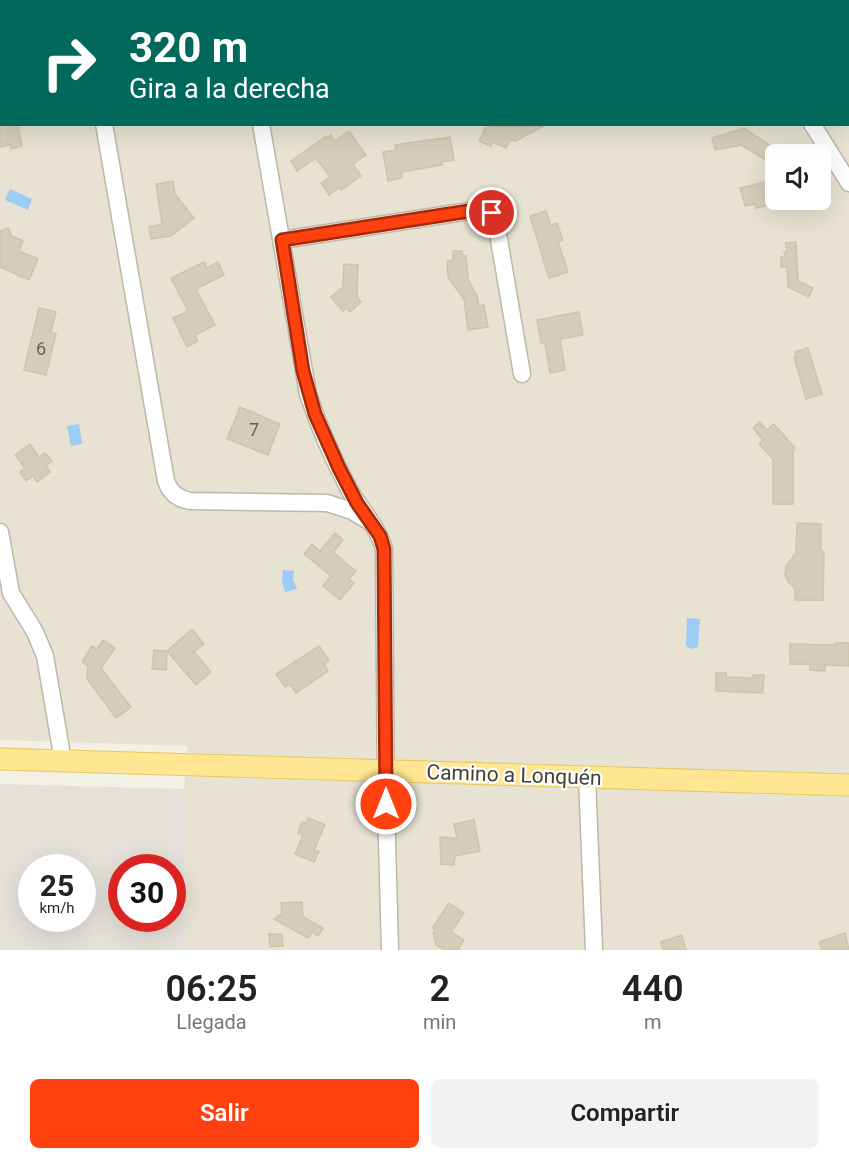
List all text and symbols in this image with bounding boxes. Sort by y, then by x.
text: 320 m [129,23,248,72]
icon: right [30,24,108,102]
text: Gira a la derecha [129,73,330,105]
map controls [765,144,831,210]
button: sound [765,144,831,210]
pin [466,187,517,238]
icon: arrive [475,196,508,229]
house number: 6 [36,338,46,359]
house number: 7 [249,419,259,440]
street label: Camino a Lonquén [426,760,602,790]
position arrow [354,772,418,836]
speed limit sign: 30 [108,854,186,932]
text: 25 [40,868,74,903]
text: km/h [39,899,75,917]
text: 06:25 [165,968,258,1010]
text: 2 [429,968,450,1010]
text: 440 [622,968,684,1010]
text: Llegada [176,1010,247,1034]
text: min [423,1010,456,1034]
text: m [644,1010,661,1034]
button: Salir [30,1079,419,1148]
button: Compartir [431,1079,819,1148]

